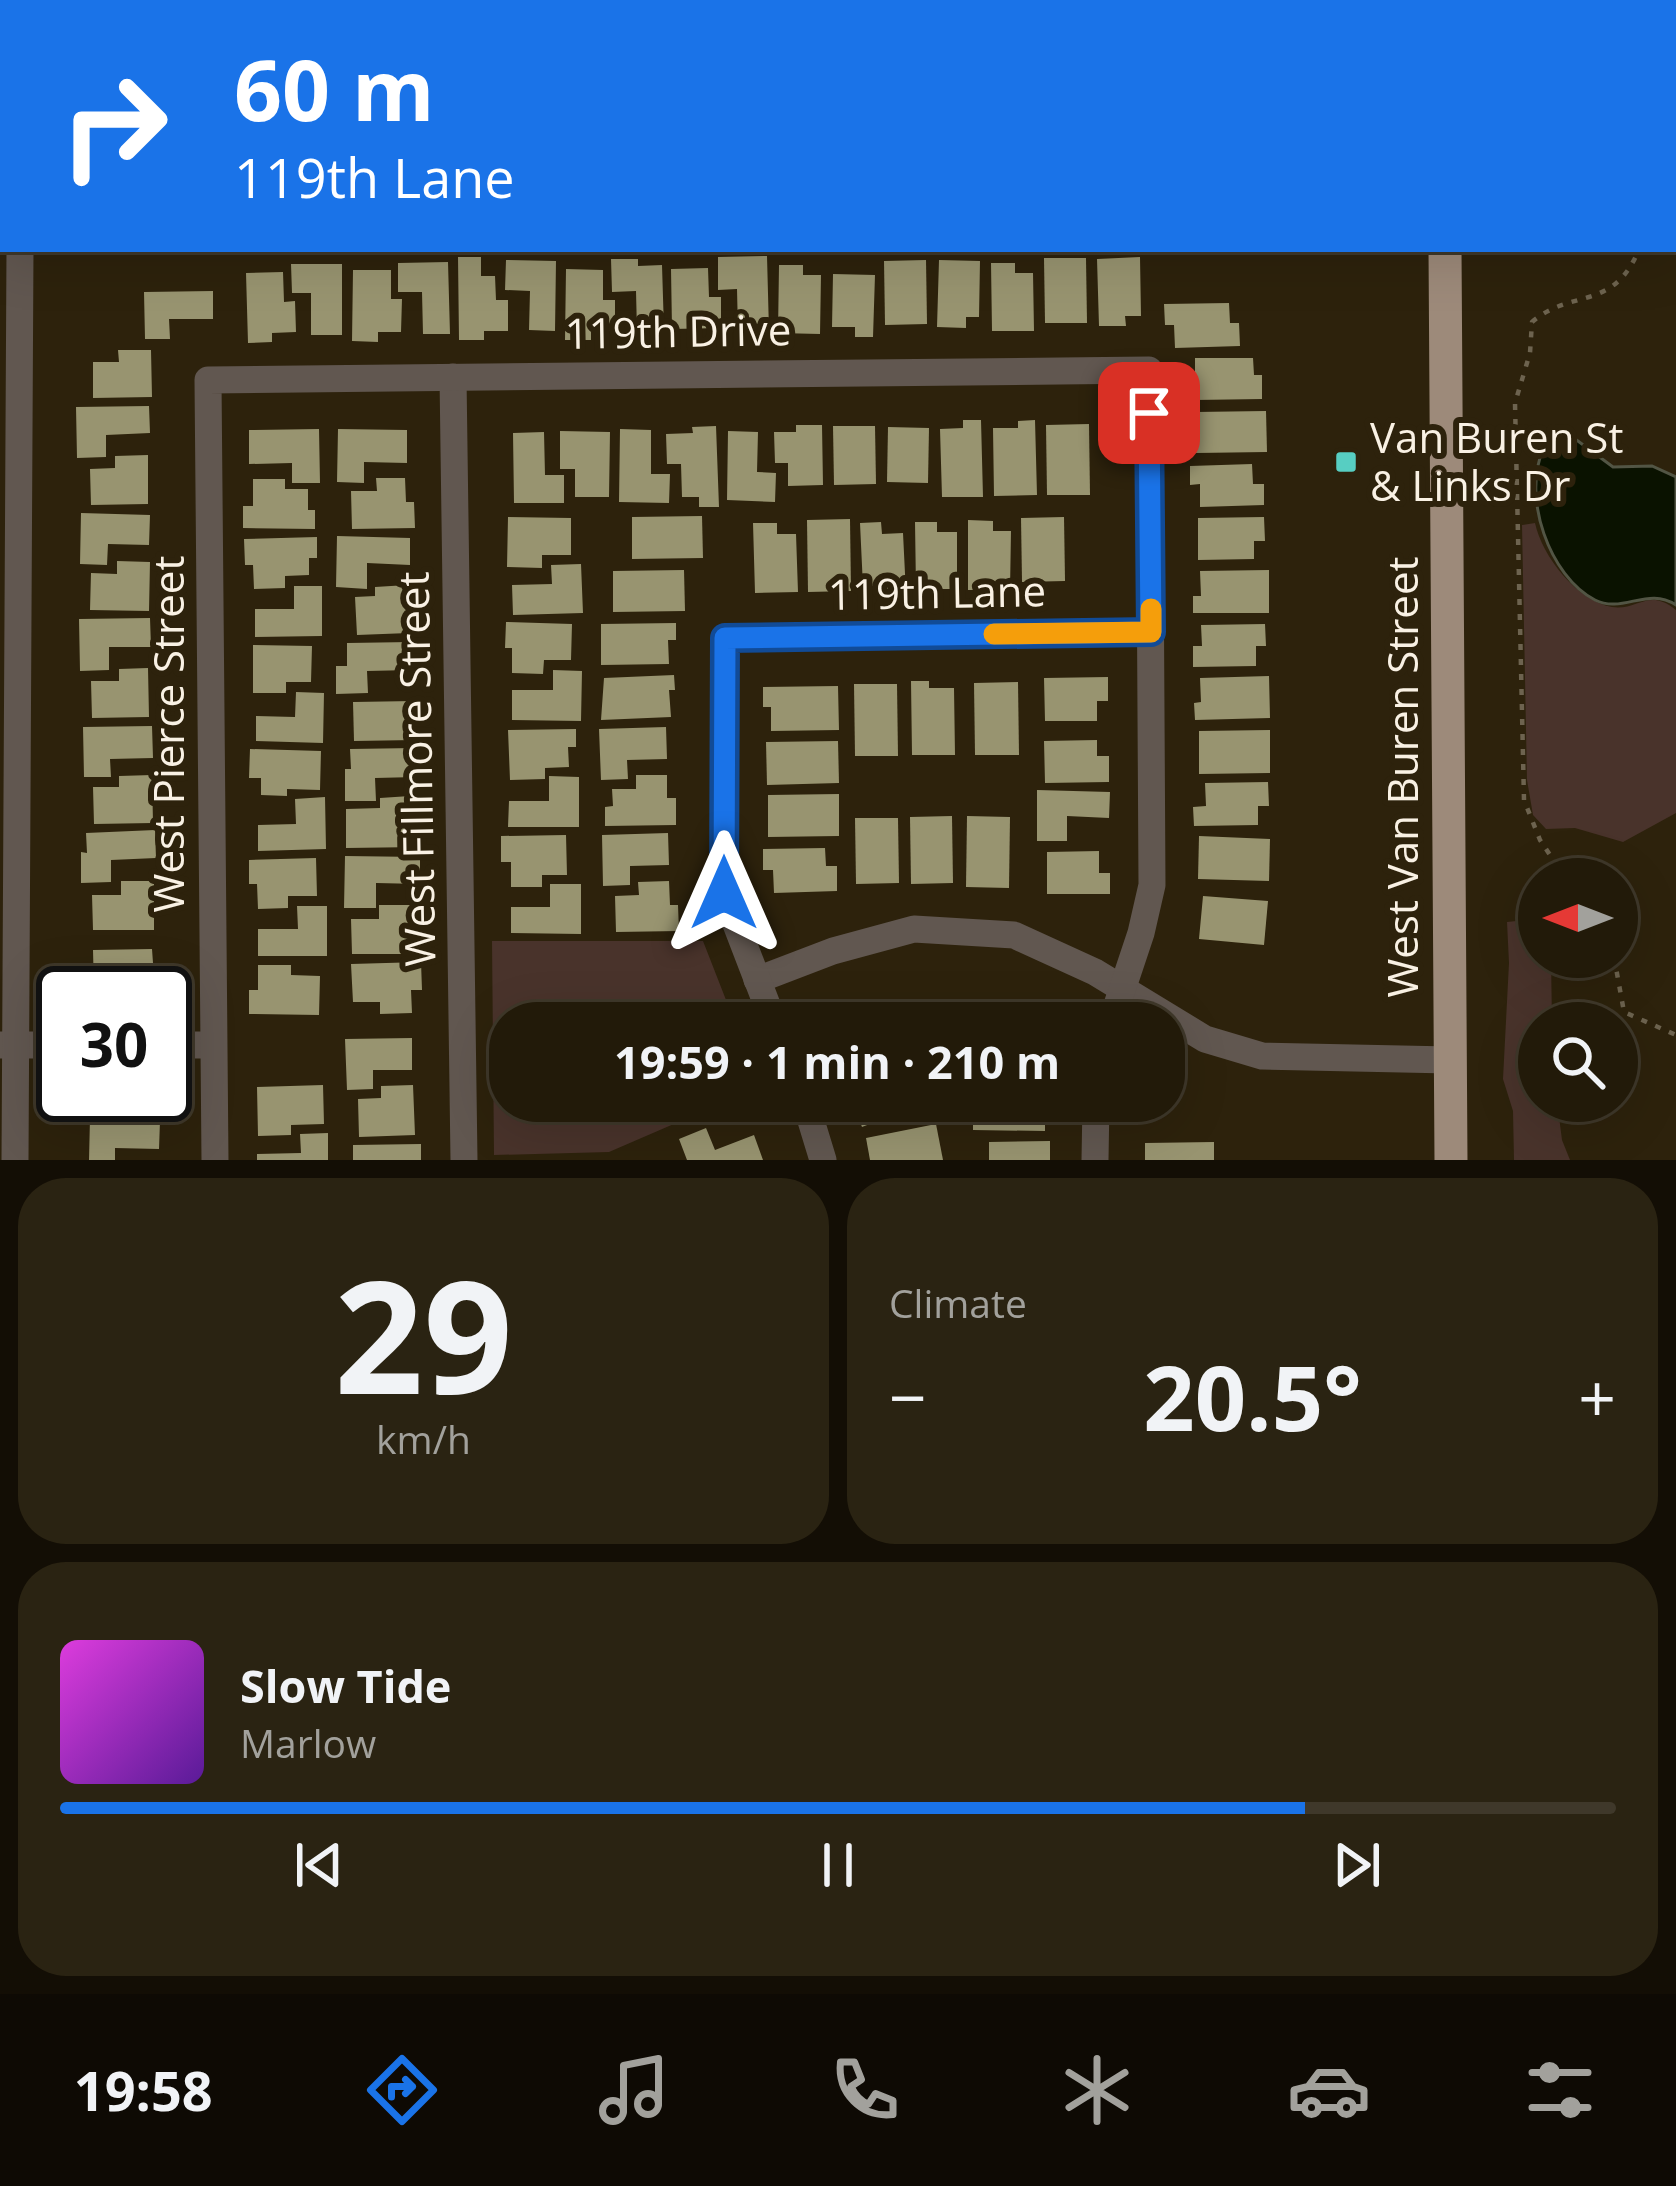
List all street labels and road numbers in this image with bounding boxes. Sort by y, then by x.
street label: 119th Drive [564,300,792,361]
street label: West Pierce Street [139,556,196,912]
street label: West Van Buren Street [1373,557,1430,997]
street label: 119th Lane [827,561,1047,622]
street label: West Fillmore Street [384,571,447,967]

